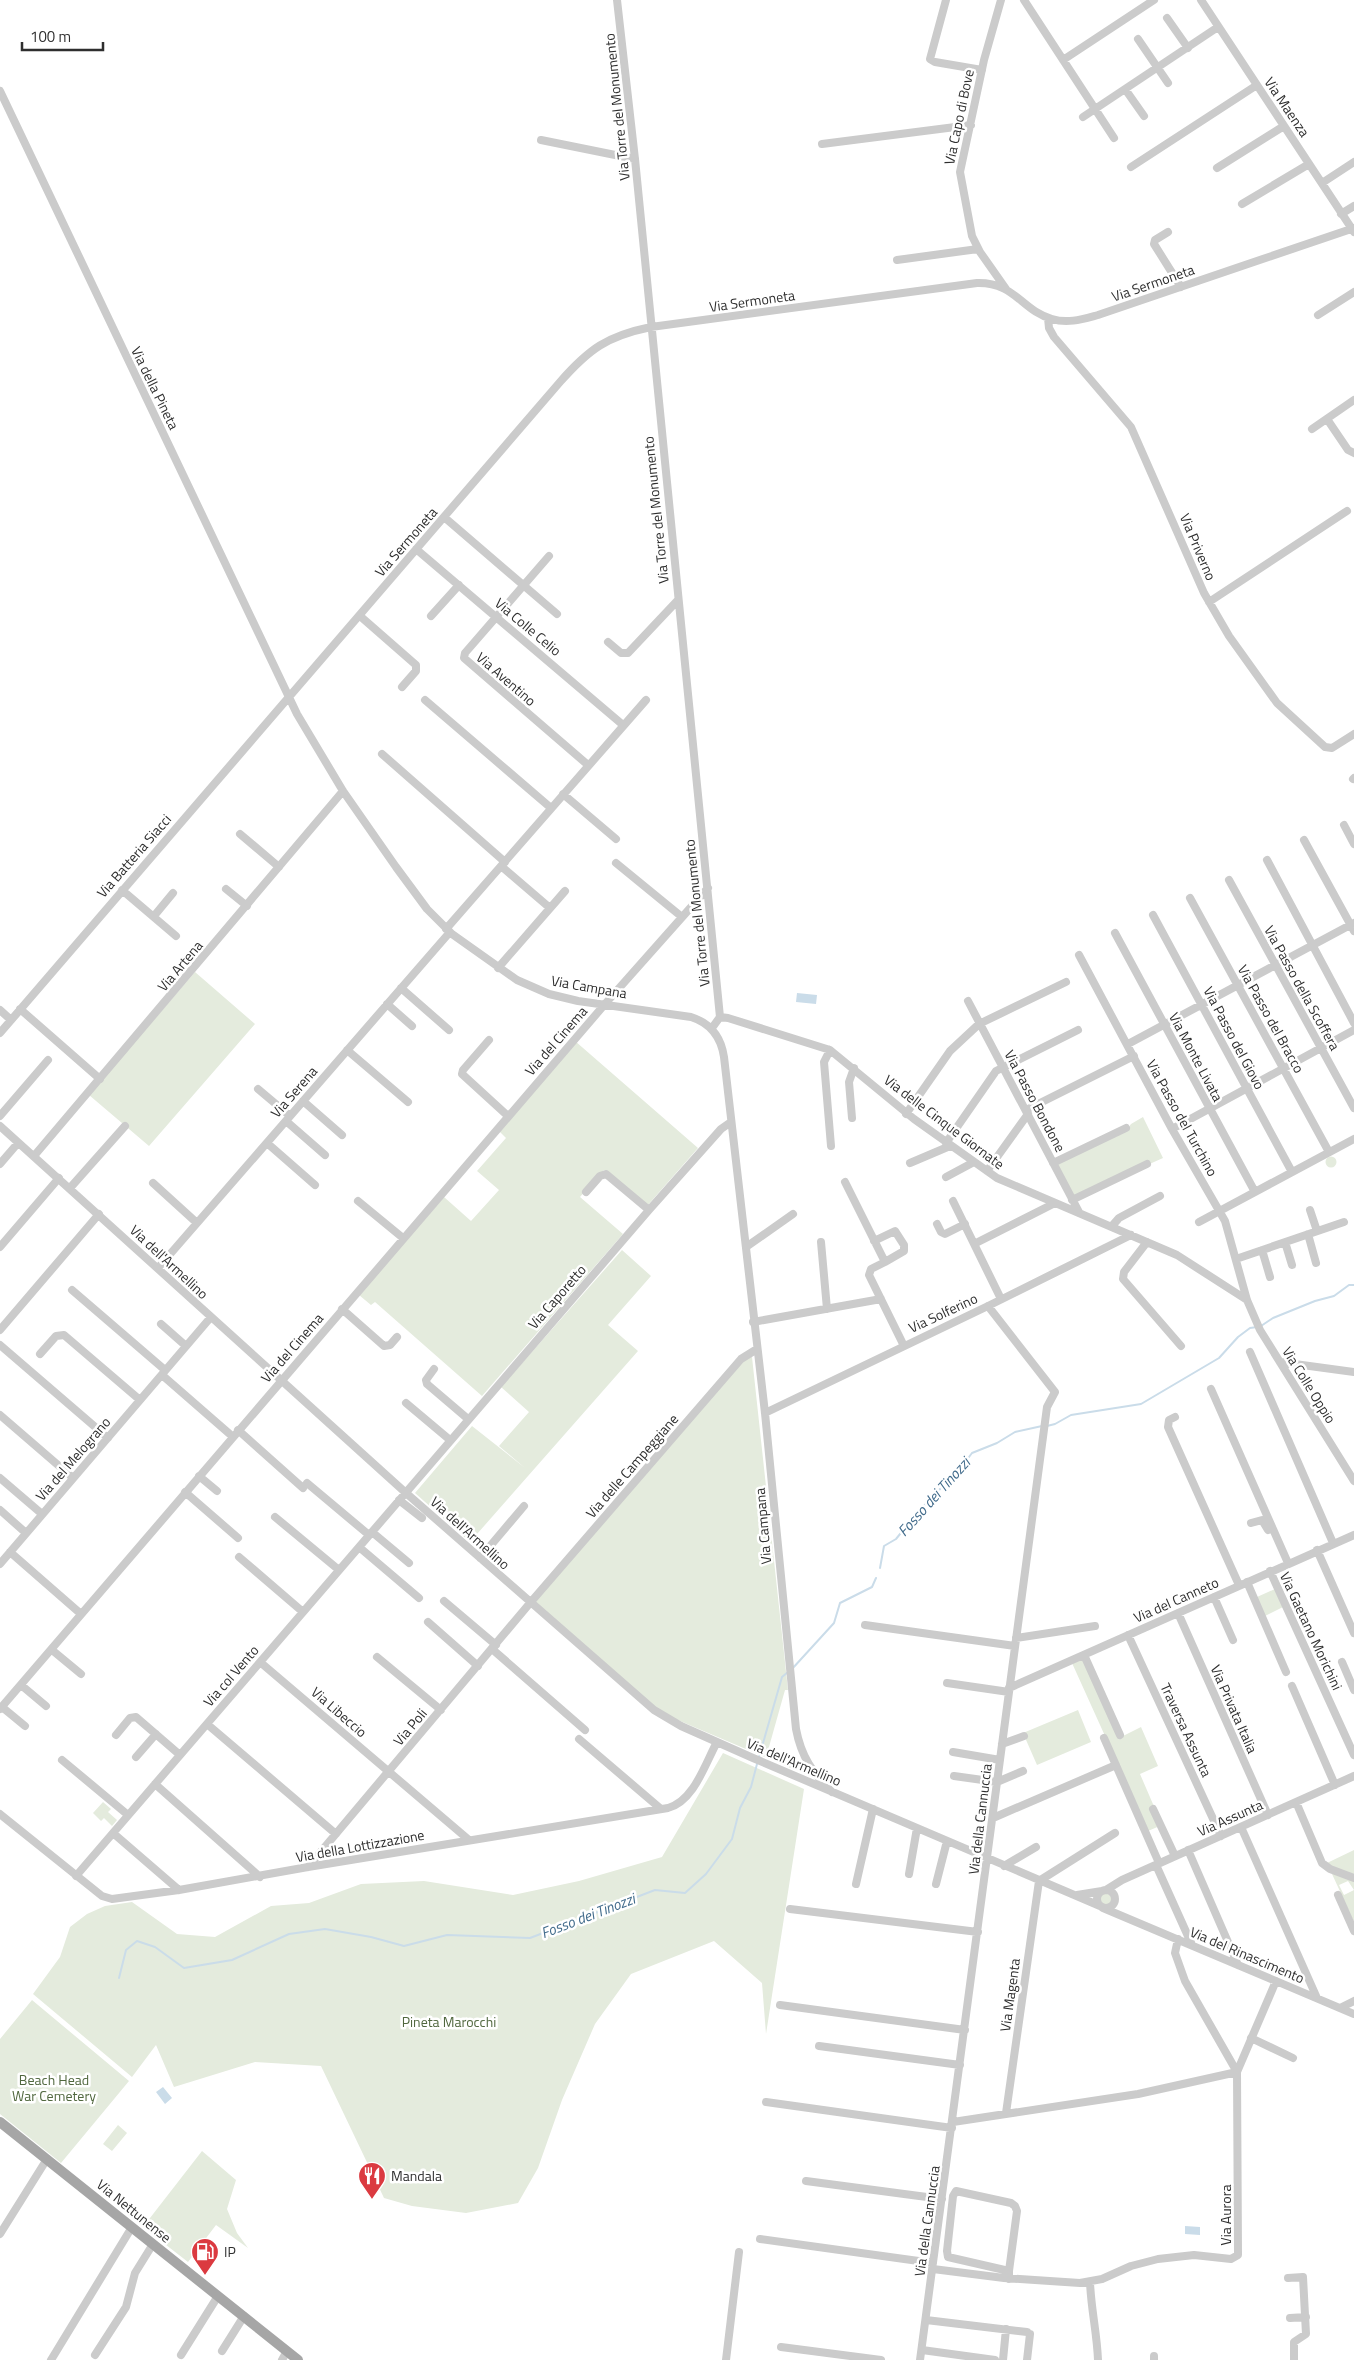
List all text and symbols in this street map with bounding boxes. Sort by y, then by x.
scale bar [22,20,104,52]
text: 100 m [30,25,71,48]
street label: Via Torre del Monumento [598,32,635,182]
street label: Via Capo di Bove [938,67,979,166]
street label: Via Maenza [1260,73,1315,141]
street label: Via Sermoneta [1109,259,1197,307]
street label: Via Sermoneta [708,284,796,317]
street label: Via della Pineta [126,343,185,433]
street label: Via Torre del Monumento [637,435,674,585]
street label: Via Sermoneta [369,502,442,581]
street label: Via Priverno [1175,510,1222,584]
street label: Via Colle Celio [491,593,566,661]
street label: Via Aventino [472,647,541,711]
street label: Via Batteria Siacci [91,809,176,902]
street label: Via Torre del Monumento [678,838,715,988]
street label: Via Passo della Scoffera [1259,921,1346,1054]
street label: Via Artena [152,936,207,996]
street label: Via Passo del Bracco [1233,961,1310,1077]
street label: Via Campana [550,970,629,1003]
street label: Via Passo del Giovo [1198,983,1270,1093]
street label: Via del Cinema [519,1001,592,1080]
street label: Via Monte Livata [1164,1008,1229,1105]
street label: Via Passo Bondone [1000,1046,1071,1156]
street label: Via Passo del Turchino [1142,1056,1223,1180]
street label: Via Serena [265,1061,322,1122]
street label: Via delle Cinque Giornate [880,1069,1009,1174]
street label: Via dell'Armellino [125,1220,213,1304]
street label: Via Caporetto [523,1260,591,1334]
street label: Via Solferino [905,1287,981,1338]
street label: Via del Cinema [255,1308,328,1387]
street label: Via Colle Oppio [1277,1342,1341,1427]
street label: Via delle Campeggiane [580,1409,683,1522]
street label: Via del Melograno [30,1412,115,1505]
water label: Fosso dei Tinozzi [892,1451,977,1541]
street label: Via Campana [749,1487,776,1565]
street label: Via dell'Armellino [426,1491,515,1574]
street label: Via Gaetano Morichini [1275,1568,1348,1693]
street label: Via del Canneto [1130,1571,1222,1628]
street label: Via col Vento [198,1640,263,1711]
street label: Via Privata Italia [1206,1661,1263,1756]
street label: Traversa Assunta [1156,1679,1217,1780]
street label: Via Libeccio [307,1681,372,1742]
street label: Via Poli [388,1703,432,1750]
street label: Via dell'Armellino [744,1732,845,1791]
street label: Via della Cannuccia [962,1762,997,1876]
street label: Via Assunta [1194,1794,1266,1841]
street label: Via della Lottizzazione [294,1824,426,1867]
water label: Fosso dei Tinozzi [537,1886,640,1944]
street label: Via del Rinascimento [1187,1921,1308,1988]
street label: Via Magenta [994,1957,1025,2033]
park label: Pineta Marocchi [402,2011,496,2032]
park label: Beach Head War Cemetery [12,2069,96,2106]
restaurant icon: Mandala [357,2161,387,2200]
street label: Via della Cannuccia [908,2164,945,2278]
place label: Mandala [391,2165,442,2186]
street label: Via Nettunense [92,2174,176,2247]
street label: Via Aurora [1215,2184,1236,2246]
fuel station icon: IP [190,2237,220,2276]
place label: IP [224,2241,236,2262]

